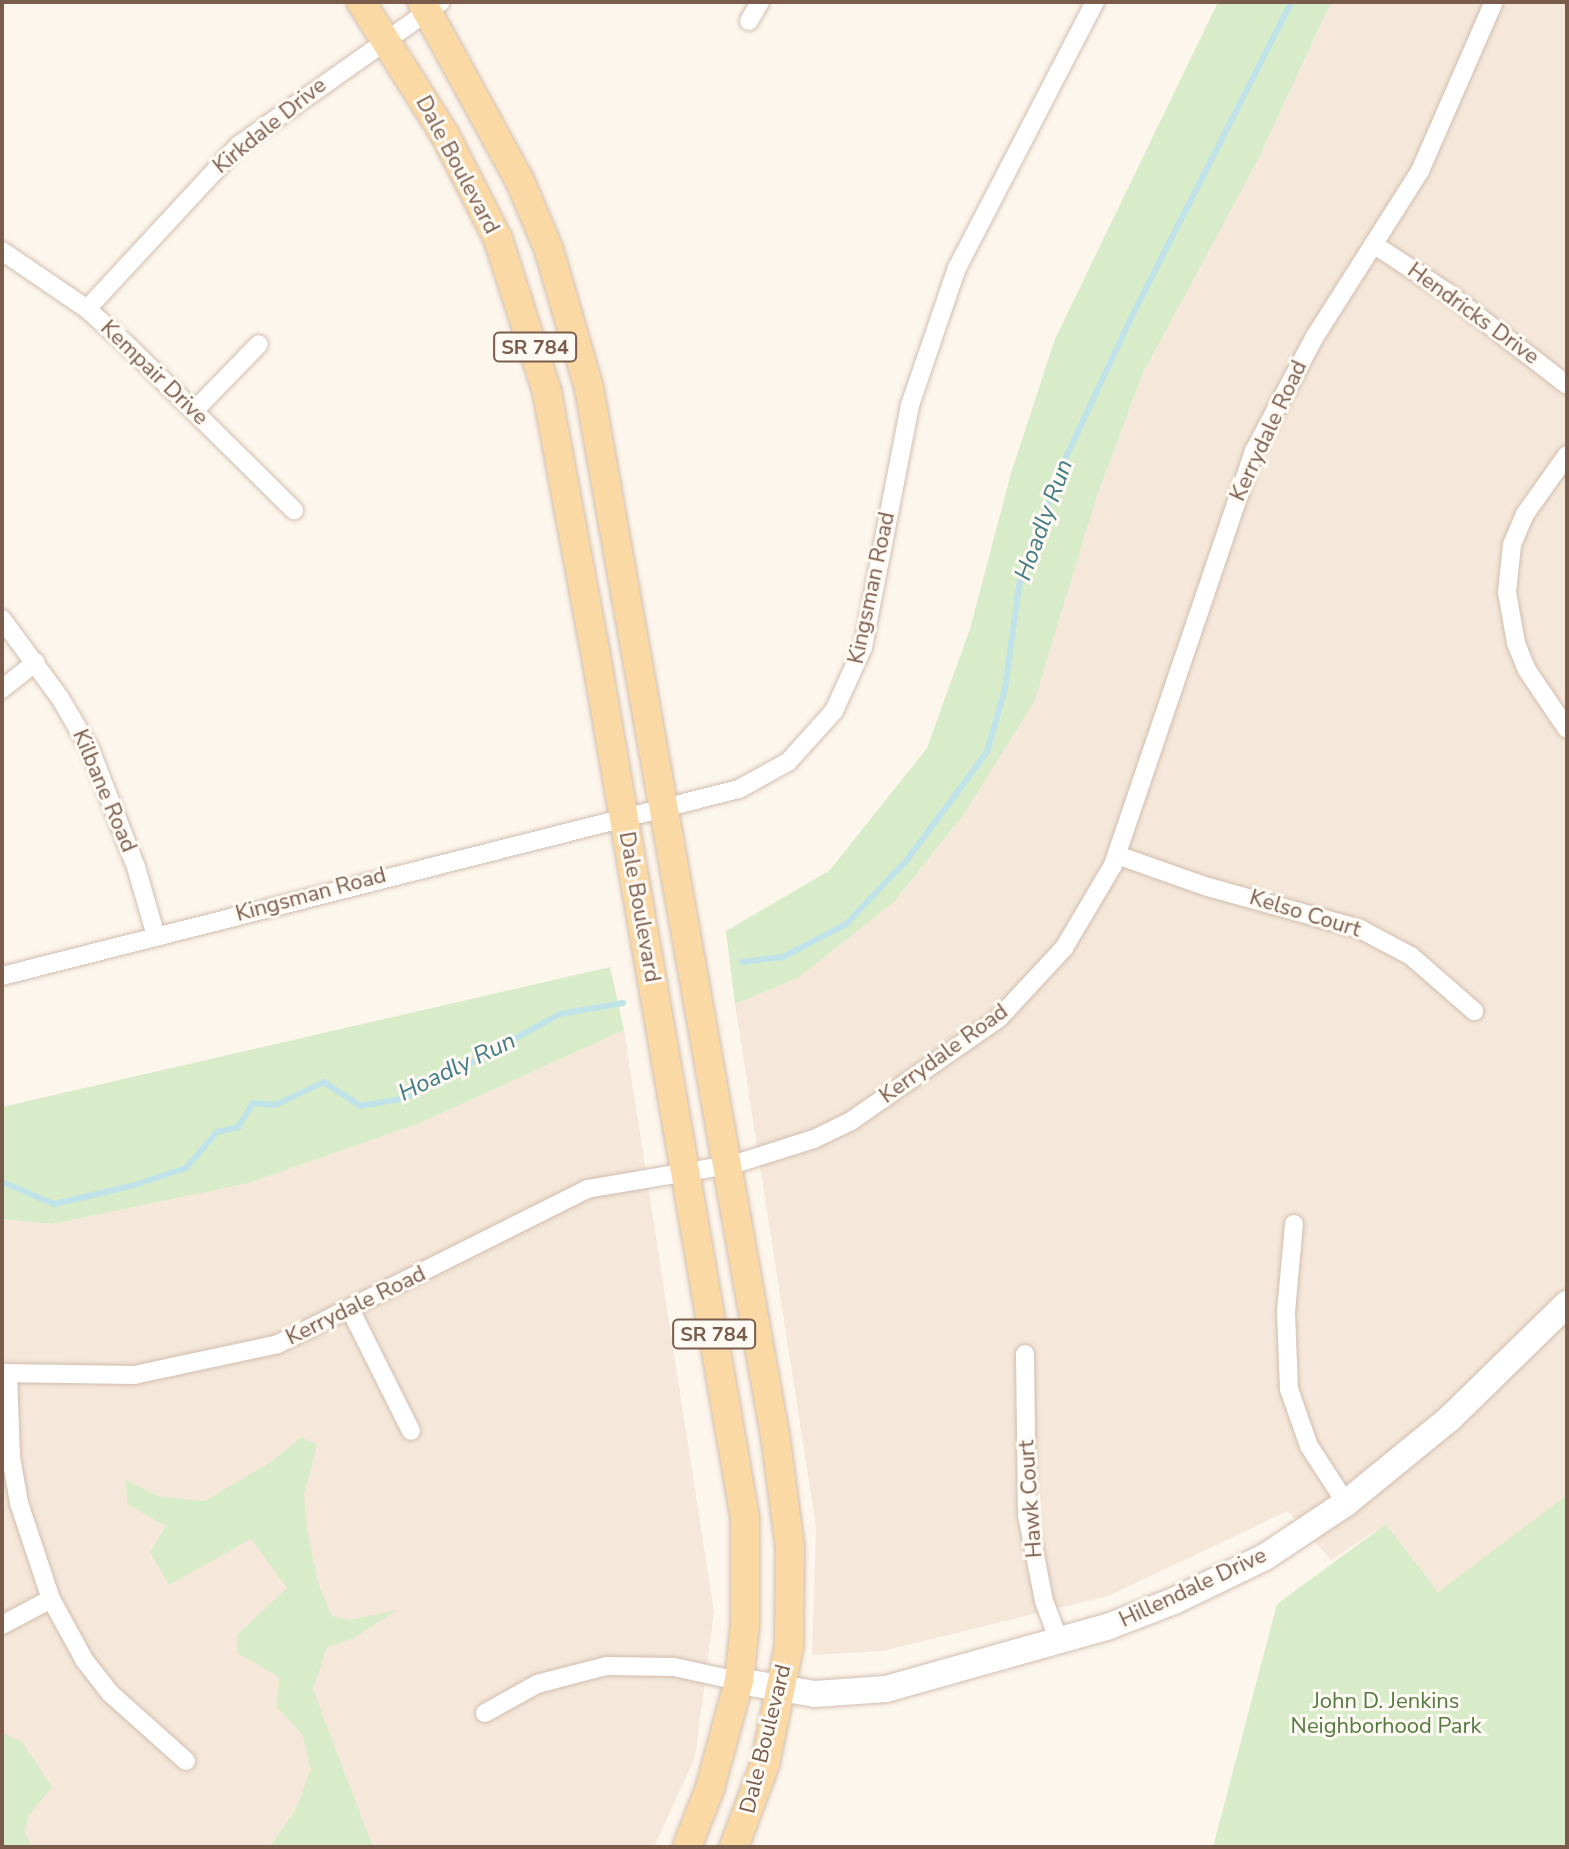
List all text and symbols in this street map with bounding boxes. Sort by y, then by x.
street label: Kirkdale Drive [208,72,332,180]
street label: Dale Boulevard [410,91,504,239]
street label: Hendricks Drive [1402,257,1544,371]
street label: Kempair Drive [95,315,213,431]
road number: SR 784 [493,331,577,363]
street label: Kerrydale Road [1225,356,1313,506]
water label: Hoadly Run [1009,455,1079,585]
street label: Kingsman Road [843,510,901,666]
street label: Kilbane Road [66,726,142,856]
street label: Dale Boulevard [613,830,665,984]
street label: Kingsman Road [233,862,389,928]
street label: Kelso Court [1246,885,1364,943]
street label: Kerrydale Road [875,999,1013,1109]
water label: Hoadly Run [394,1026,520,1108]
street label: Kerrydale Road [282,1261,430,1351]
road number: SR 784 [672,1318,756,1350]
street label: Hawk Court [1014,1439,1048,1559]
street label: Hillendale Drive [1115,1542,1271,1634]
street label: Dale Boulevard [735,1662,797,1816]
park label: John D. Jenkins Neighborhood Park [1291,1688,1481,1740]

